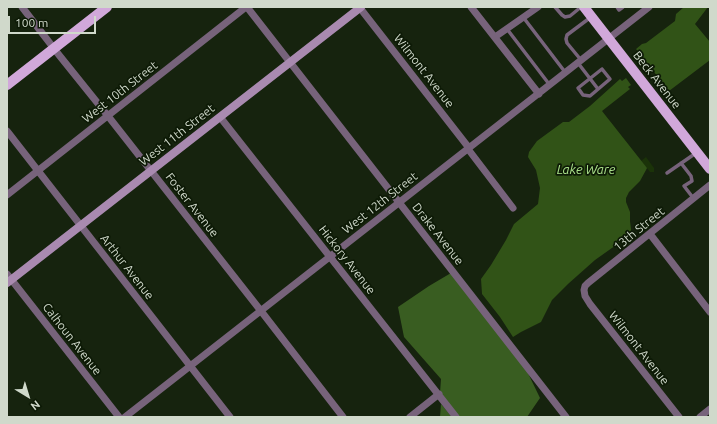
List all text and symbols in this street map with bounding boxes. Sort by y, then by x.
scale bar [10,8,98,34]
text: 100 m [15,16,48,29]
street label: Wilmont Avenue [391,31,457,111]
street label: Beck Avenue [630,48,684,112]
street label: West 10th Street [79,58,161,126]
street label: West 11th Street [136,101,218,169]
water label: Lake Ware [557,162,615,178]
street label: West 12th Street [339,169,421,237]
street label: Foster Avenue [162,170,222,240]
street label: Drake Avenue [409,200,467,268]
street label: 13th Street [611,204,667,254]
street label: Hickory Avenue [316,223,378,297]
street label: Arthur Avenue [97,232,157,302]
street label: Calhoun Avenue [39,300,105,378]
street label: Wilmont Avenue [606,308,672,388]
north arrow [8,376,48,416]
text: N [28,398,42,413]

